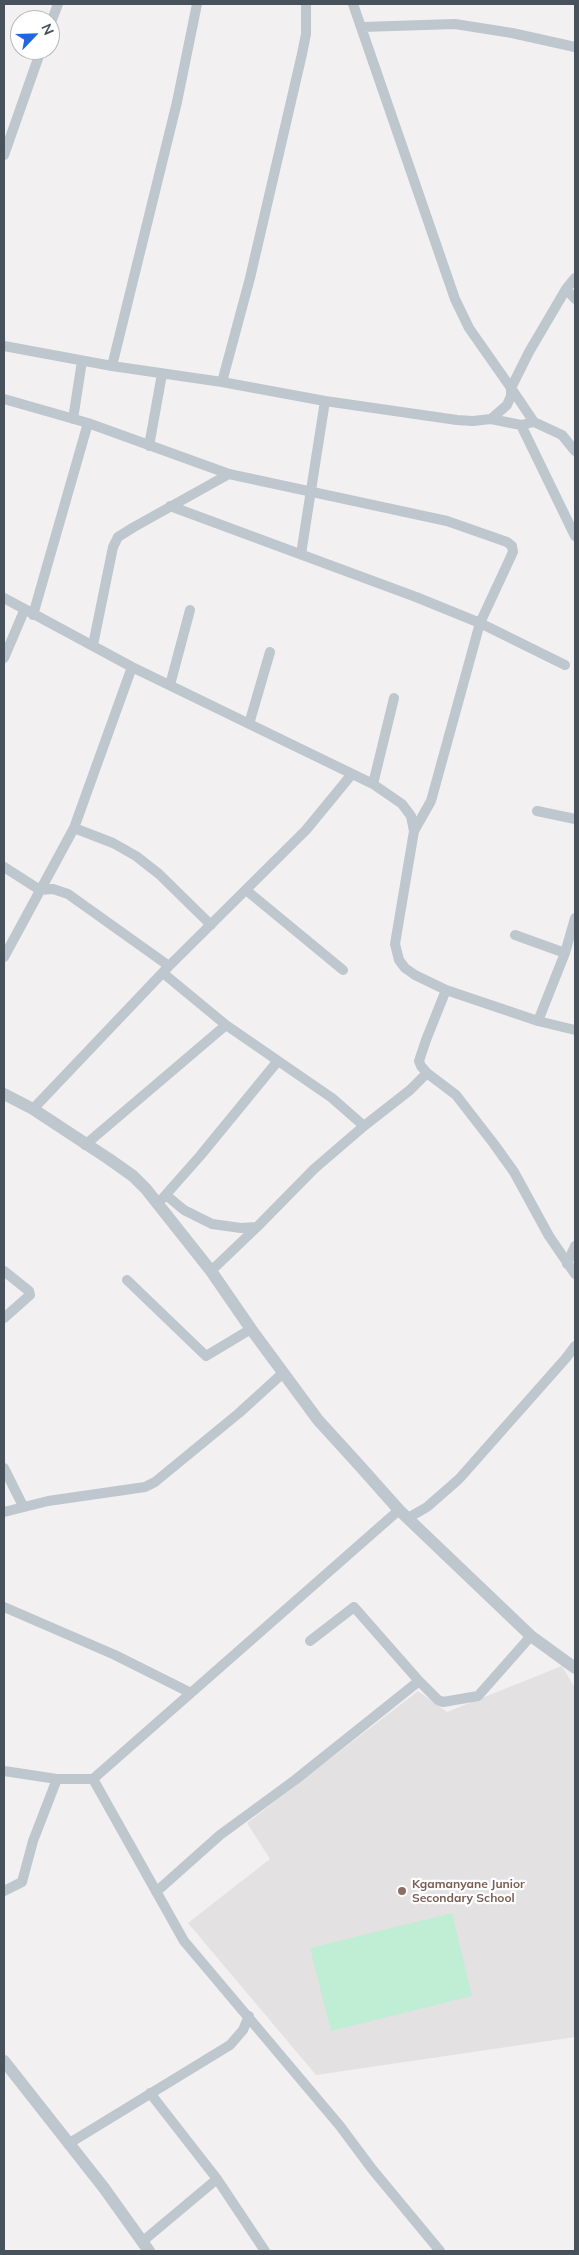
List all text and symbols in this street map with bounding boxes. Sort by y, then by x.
north arrow [10,10,60,60]
text: N [37,21,58,38]
place label: Kgamanyane Junior Secondary School [412,1877,525,1905]
marker: Kgamanyane Junior Secondary School [396,1885,408,1897]

